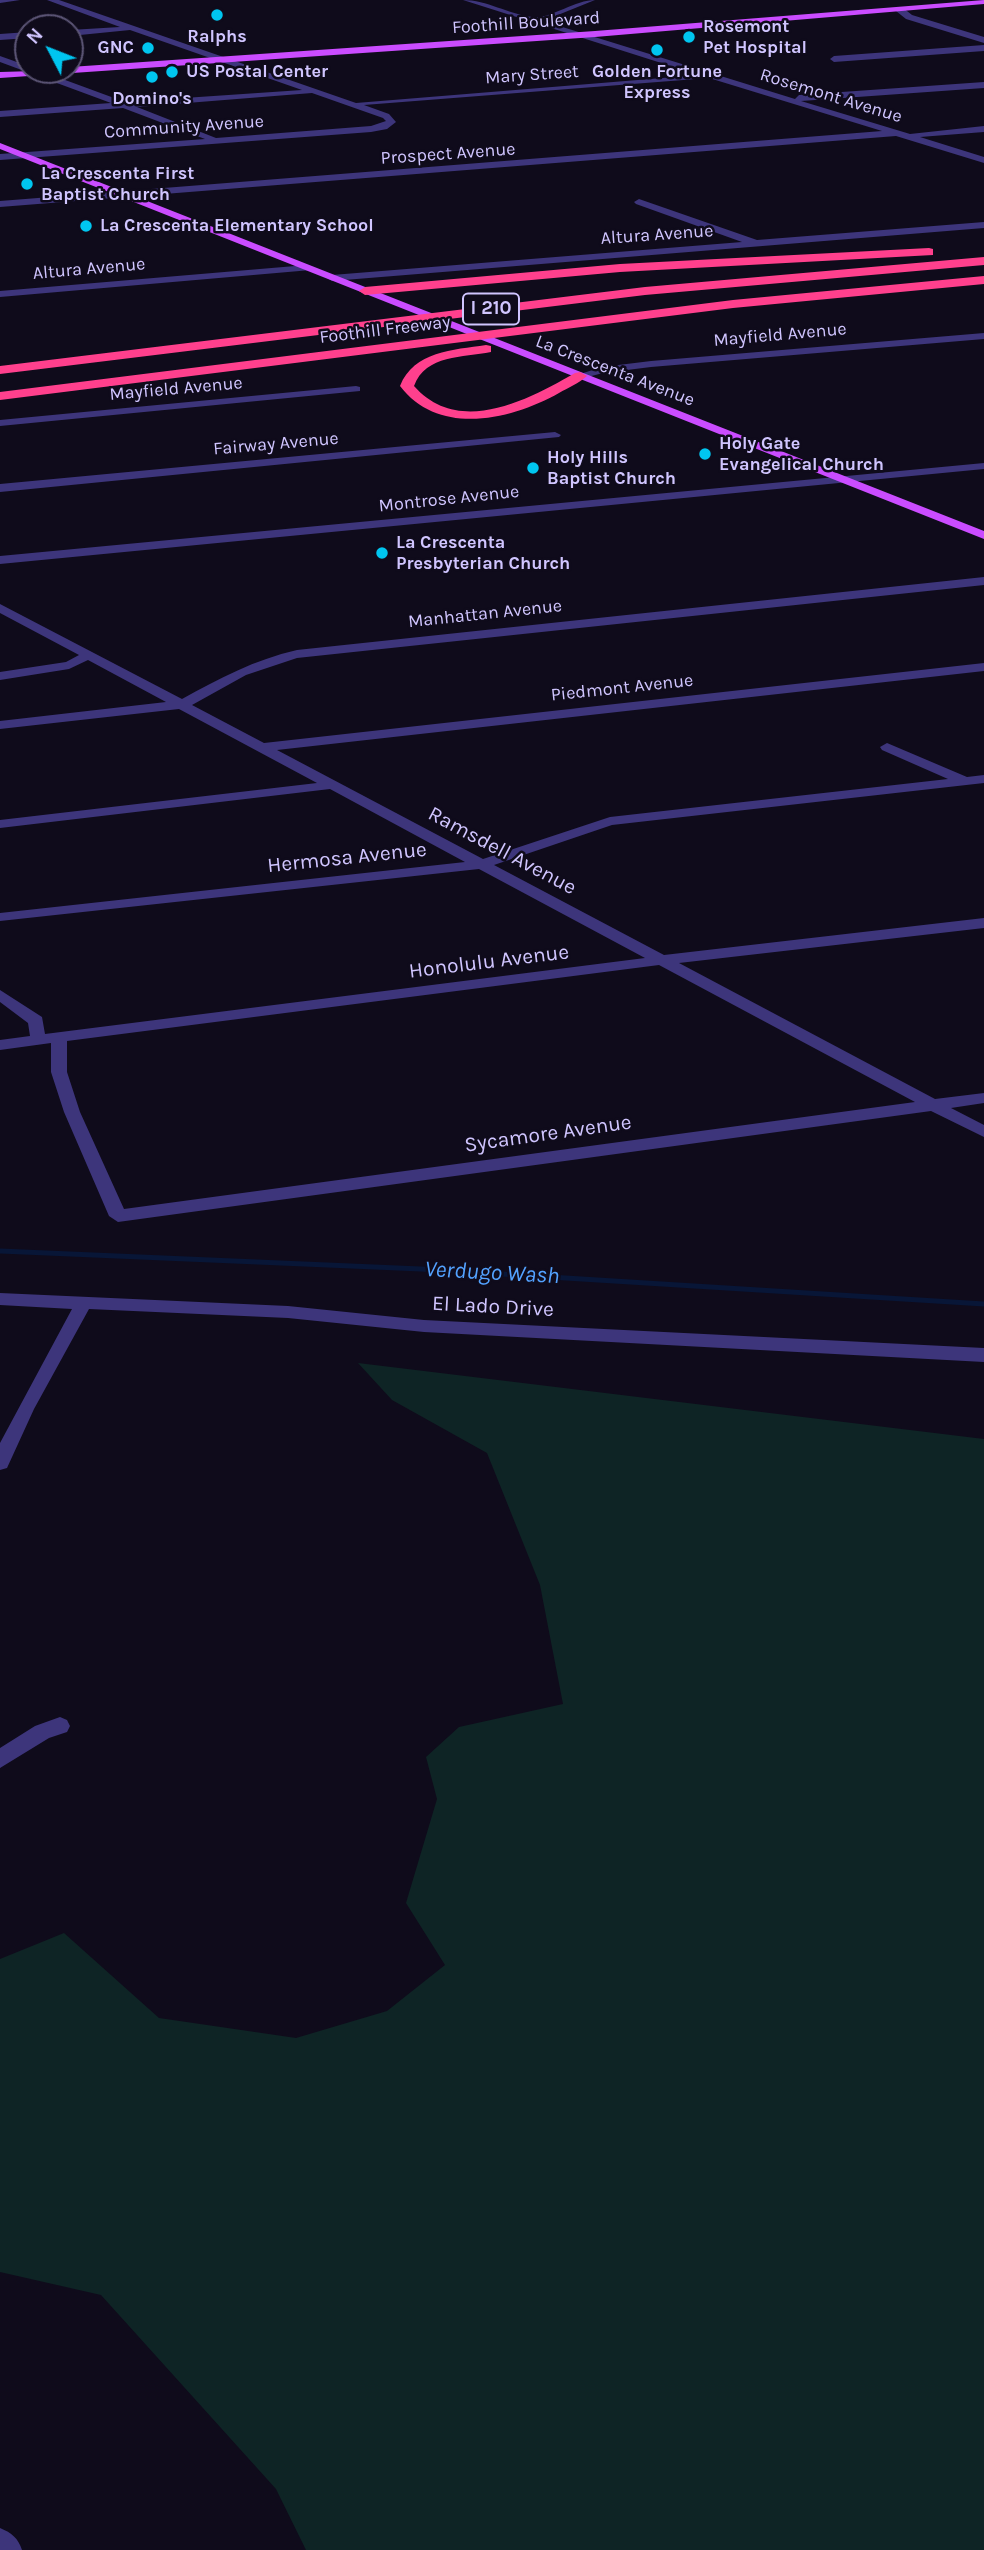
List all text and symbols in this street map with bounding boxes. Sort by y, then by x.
marker: Ralphs [209,7,225,23]
street label: Foothill Boulevard [451,7,601,39]
north arrow [14,14,84,84]
place label: Rosemont Pet Hospital [703,16,807,58]
text: N [22,24,48,49]
place label: Ralphs [187,26,247,48]
marker: Rosemont Pet Hospital [681,29,697,45]
place label: GNC [98,37,134,59]
marker: GNC [140,40,156,56]
marker: Golden Fortune Express [649,42,665,58]
place label: US Postal Center [186,61,328,83]
street label: Mary Street [484,61,580,89]
place label: Golden Fortune Express [592,61,722,104]
marker: US Postal Center [164,64,180,80]
street label: Rosemont Avenue [757,64,905,128]
marker: Domino's [144,69,160,85]
place label: Domino's [112,88,192,110]
street label: Community Avenue [103,111,265,143]
street label: Prospect Avenue [380,139,516,169]
place label: La Crescenta First Baptist Church [41,163,194,206]
marker: La Crescenta First Baptist Church [19,176,35,192]
place label: La Crescenta Elementary School [100,215,374,237]
marker: La Crescenta Elementary School [78,218,94,234]
street label: Altura Avenue [600,220,714,250]
street label: Altura Avenue [32,253,146,285]
road number: I 210 [463,294,519,324]
street label: Foothill Freeway [318,311,452,349]
street label: Mayfield Avenue [713,318,847,352]
street label: La Crescenta Avenue [533,331,697,411]
street label: Mayfield Avenue [109,372,243,406]
street label: Fairway Avenue [212,428,340,460]
place label: Holy Gate Evangelical Church [719,433,884,476]
marker: Holy Gate Evangelical Church [697,446,713,462]
place label: Holy Hills Baptist Church [547,447,676,490]
marker: Holy Hills Baptist Church [525,460,541,476]
street label: Montrose Avenue [378,481,520,517]
place label: La Crescenta Presbyterian Church [396,532,570,574]
marker: La Crescenta Presbyterian Church [374,545,390,561]
street label: Manhattan Avenue [407,595,563,633]
street label: Piedmont Avenue [550,670,694,706]
street label: Ramsdell Avenue [424,801,580,901]
street label: Hermosa Avenue [266,837,428,879]
street label: Honolulu Avenue [408,940,570,984]
street label: Sycamore Avenue [463,1110,633,1158]
water label: Verdugo Wash [424,1256,560,1290]
street label: El Lado Drive [431,1291,555,1323]

